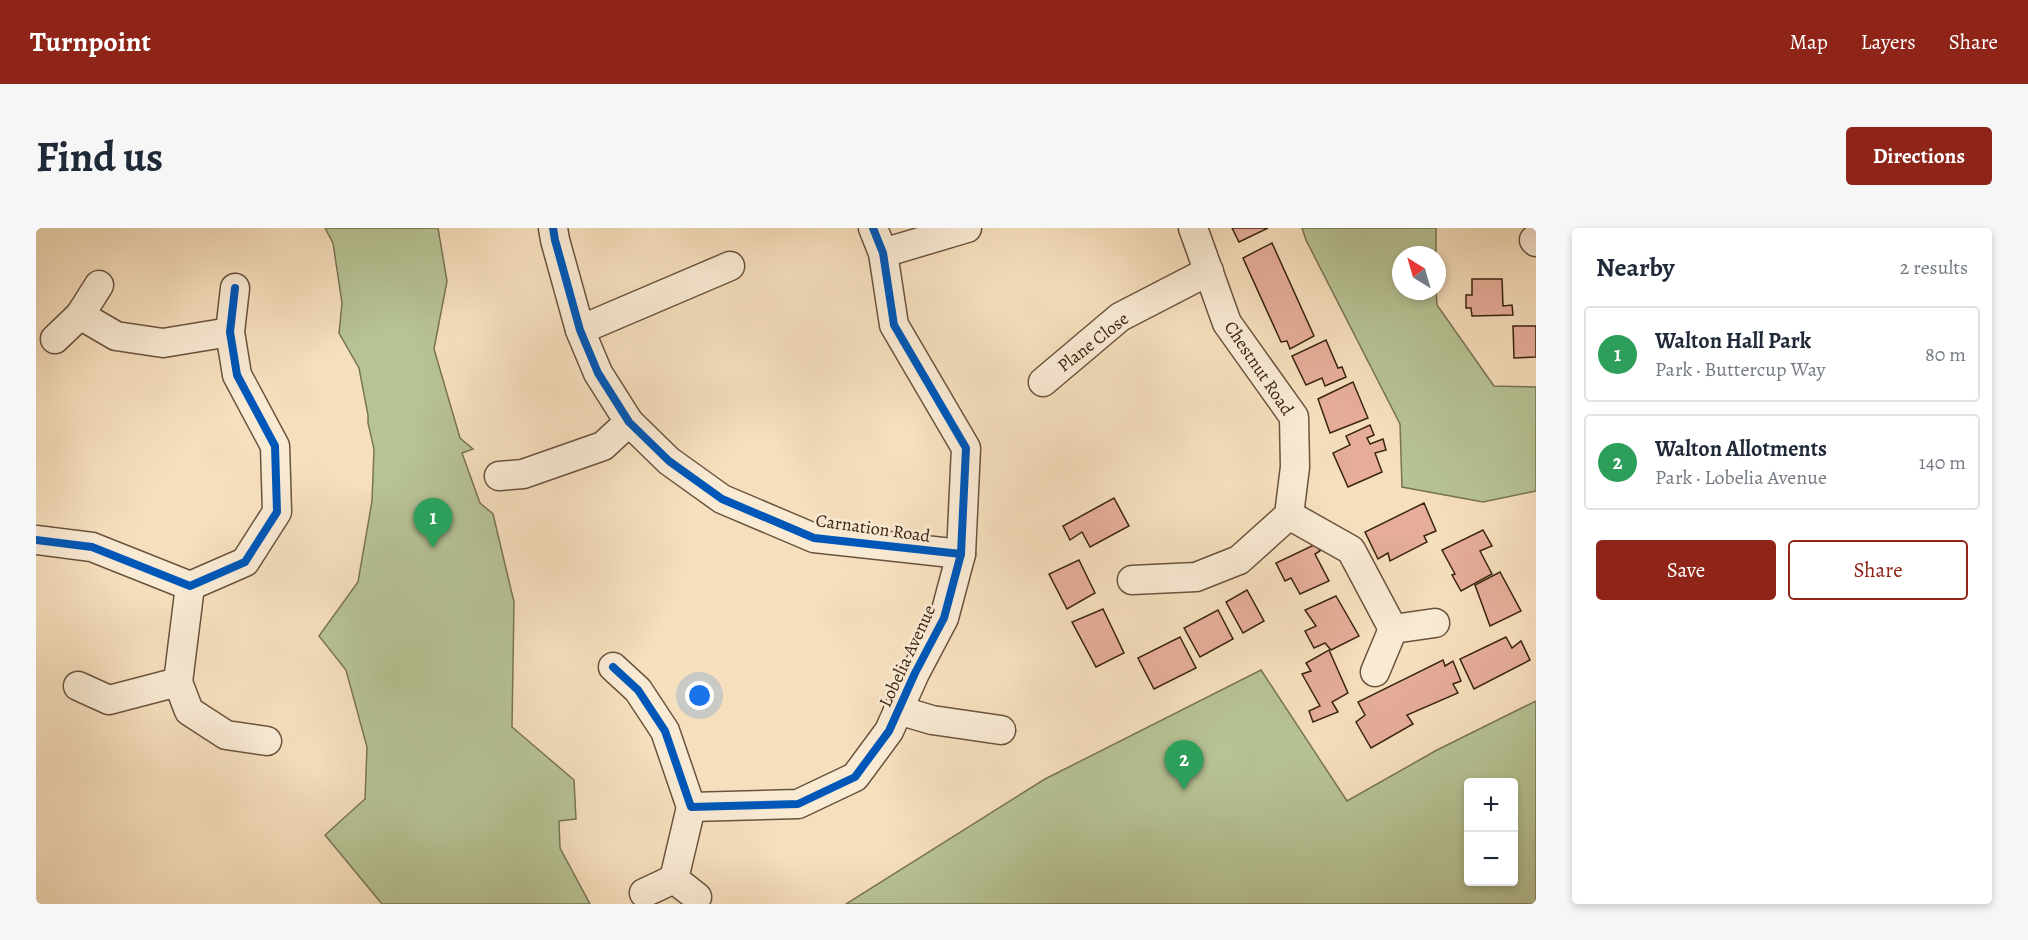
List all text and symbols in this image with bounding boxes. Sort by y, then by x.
text: Turnpoint [30,23,151,61]
text: Map [1789,28,1828,56]
text: Layers [1861,28,1916,56]
text: Share [1949,28,1998,56]
button: Directions [1846,127,1992,185]
text: Find us [36,128,163,185]
north arrow [1392,246,1446,300]
text: Nearby [1596,250,1675,285]
text: 2 results [1900,254,1968,281]
street label: Plane Close [1052,307,1134,377]
street label: Chestnut Road [1219,316,1300,420]
text: Walton Hall Park [1655,326,1811,356]
text: 1 [1614,341,1621,368]
text: 80 m [1925,341,1966,368]
text: Park · Buttercup Way [1655,356,1826,383]
text: Walton Allotments [1655,434,1827,464]
text: 2 [1613,449,1622,476]
text: 140 m [1919,449,1966,476]
text: Park · Lobelia Avenue [1655,464,1827,491]
pin: 1 [414,498,452,548]
street label: Carnation Road [814,508,932,548]
button: Save [1596,540,1776,600]
button: Share [1788,540,1968,600]
street label: Lobelia Avenue [873,601,941,711]
your location [685,681,714,710]
pin: 2 [1164,740,1204,790]
map controls [1464,778,1518,886]
button: + [1464,778,1518,832]
button: − [1464,832,1518,886]

